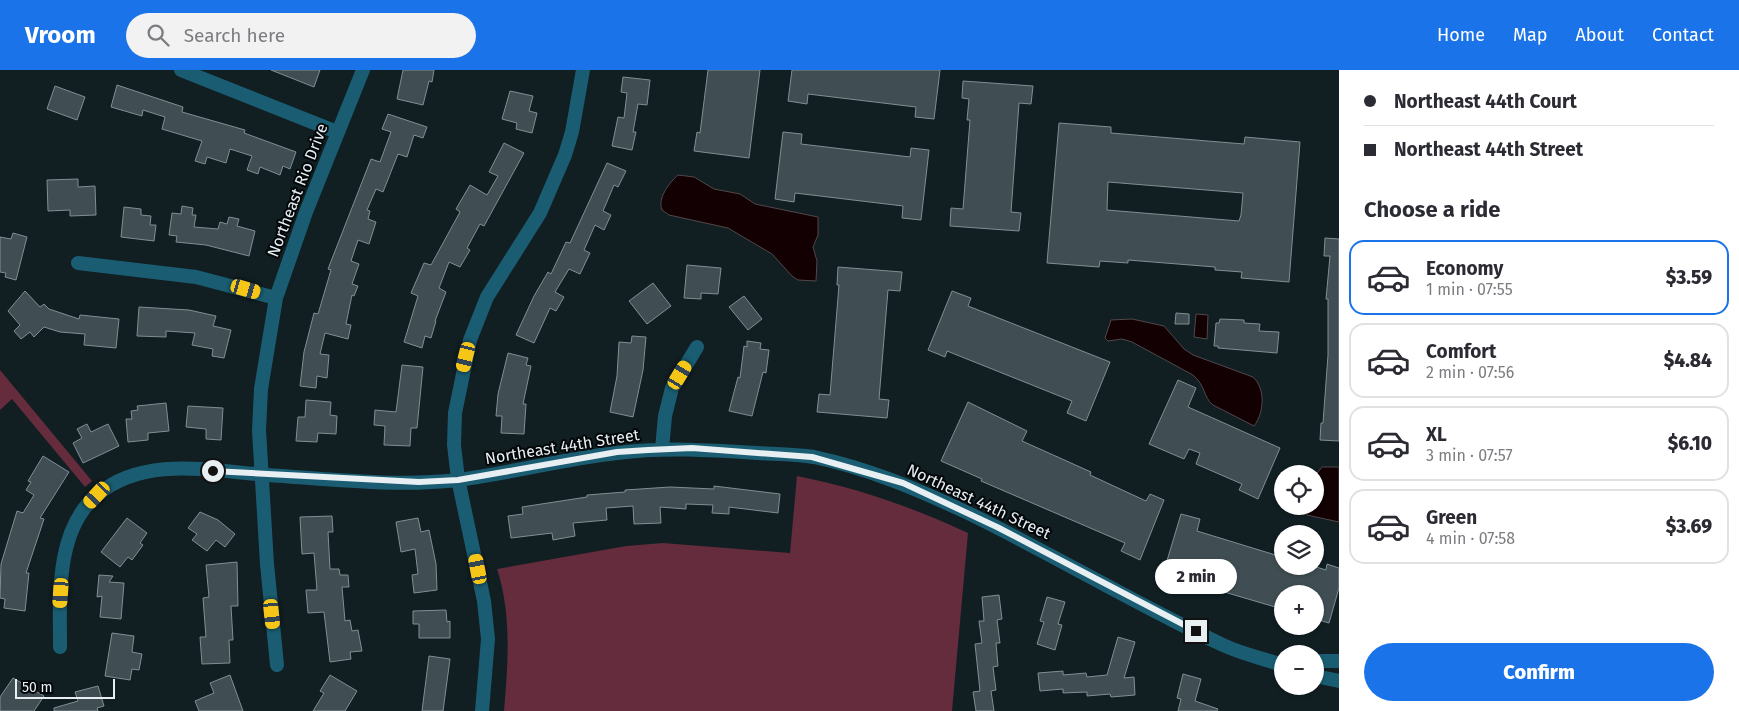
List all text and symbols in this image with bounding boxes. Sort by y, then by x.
search box [126,13,476,58]
text: Vroom [25,21,96,49]
icon: search [144,21,172,49]
text: Search here [184,24,285,47]
text: Home [1437,24,1485,46]
text: Map [1513,24,1547,46]
text: About [1575,24,1624,46]
text: Contact [1652,24,1714,46]
text: Northeast 44th Court [1394,90,1577,113]
street label: Northeast Rio Drive [263,121,332,260]
text: Northeast 44th Street [1394,138,1583,161]
text: Choose a ride [1364,196,1500,223]
icon: car [1366,255,1411,300]
text: Economy [1426,257,1503,280]
text: $3.59 [1666,266,1712,289]
car [229,278,262,300]
text: 1 min · 07:55 [1426,280,1513,299]
icon: car [1366,338,1411,383]
text: Comfort [1426,340,1496,363]
car [455,341,476,373]
text: $4.84 [1664,349,1712,372]
car [665,358,694,392]
text: 2 min · 07:56 [1426,363,1514,382]
icon: car [1366,421,1411,466]
text: XL [1426,423,1447,446]
street label: Northeast 44th Street [484,425,641,468]
text: $6.10 [1668,432,1712,455]
text: 3 min · 07:57 [1426,446,1513,465]
route start [202,460,224,482]
street label: Northeast 44th Street [904,460,1054,543]
map controls [1274,465,1324,695]
button: locate [1274,465,1324,515]
car [81,479,112,511]
icon: car [1366,504,1411,549]
text: Green [1426,506,1477,529]
text: $3.69 [1666,515,1712,538]
button: layers [1274,525,1324,575]
text: 4 min · 07:58 [1426,529,1515,548]
car [467,553,488,585]
callout: 2 min [1155,558,1237,594]
text: 2 min [1176,567,1216,586]
car [52,578,69,608]
button: + [1274,585,1324,635]
car [262,598,281,630]
route end [1185,620,1207,642]
button: Confirm [1364,643,1714,701]
button: − [1274,645,1324,695]
scale bar [15,676,115,699]
text: 50 m [22,679,53,696]

